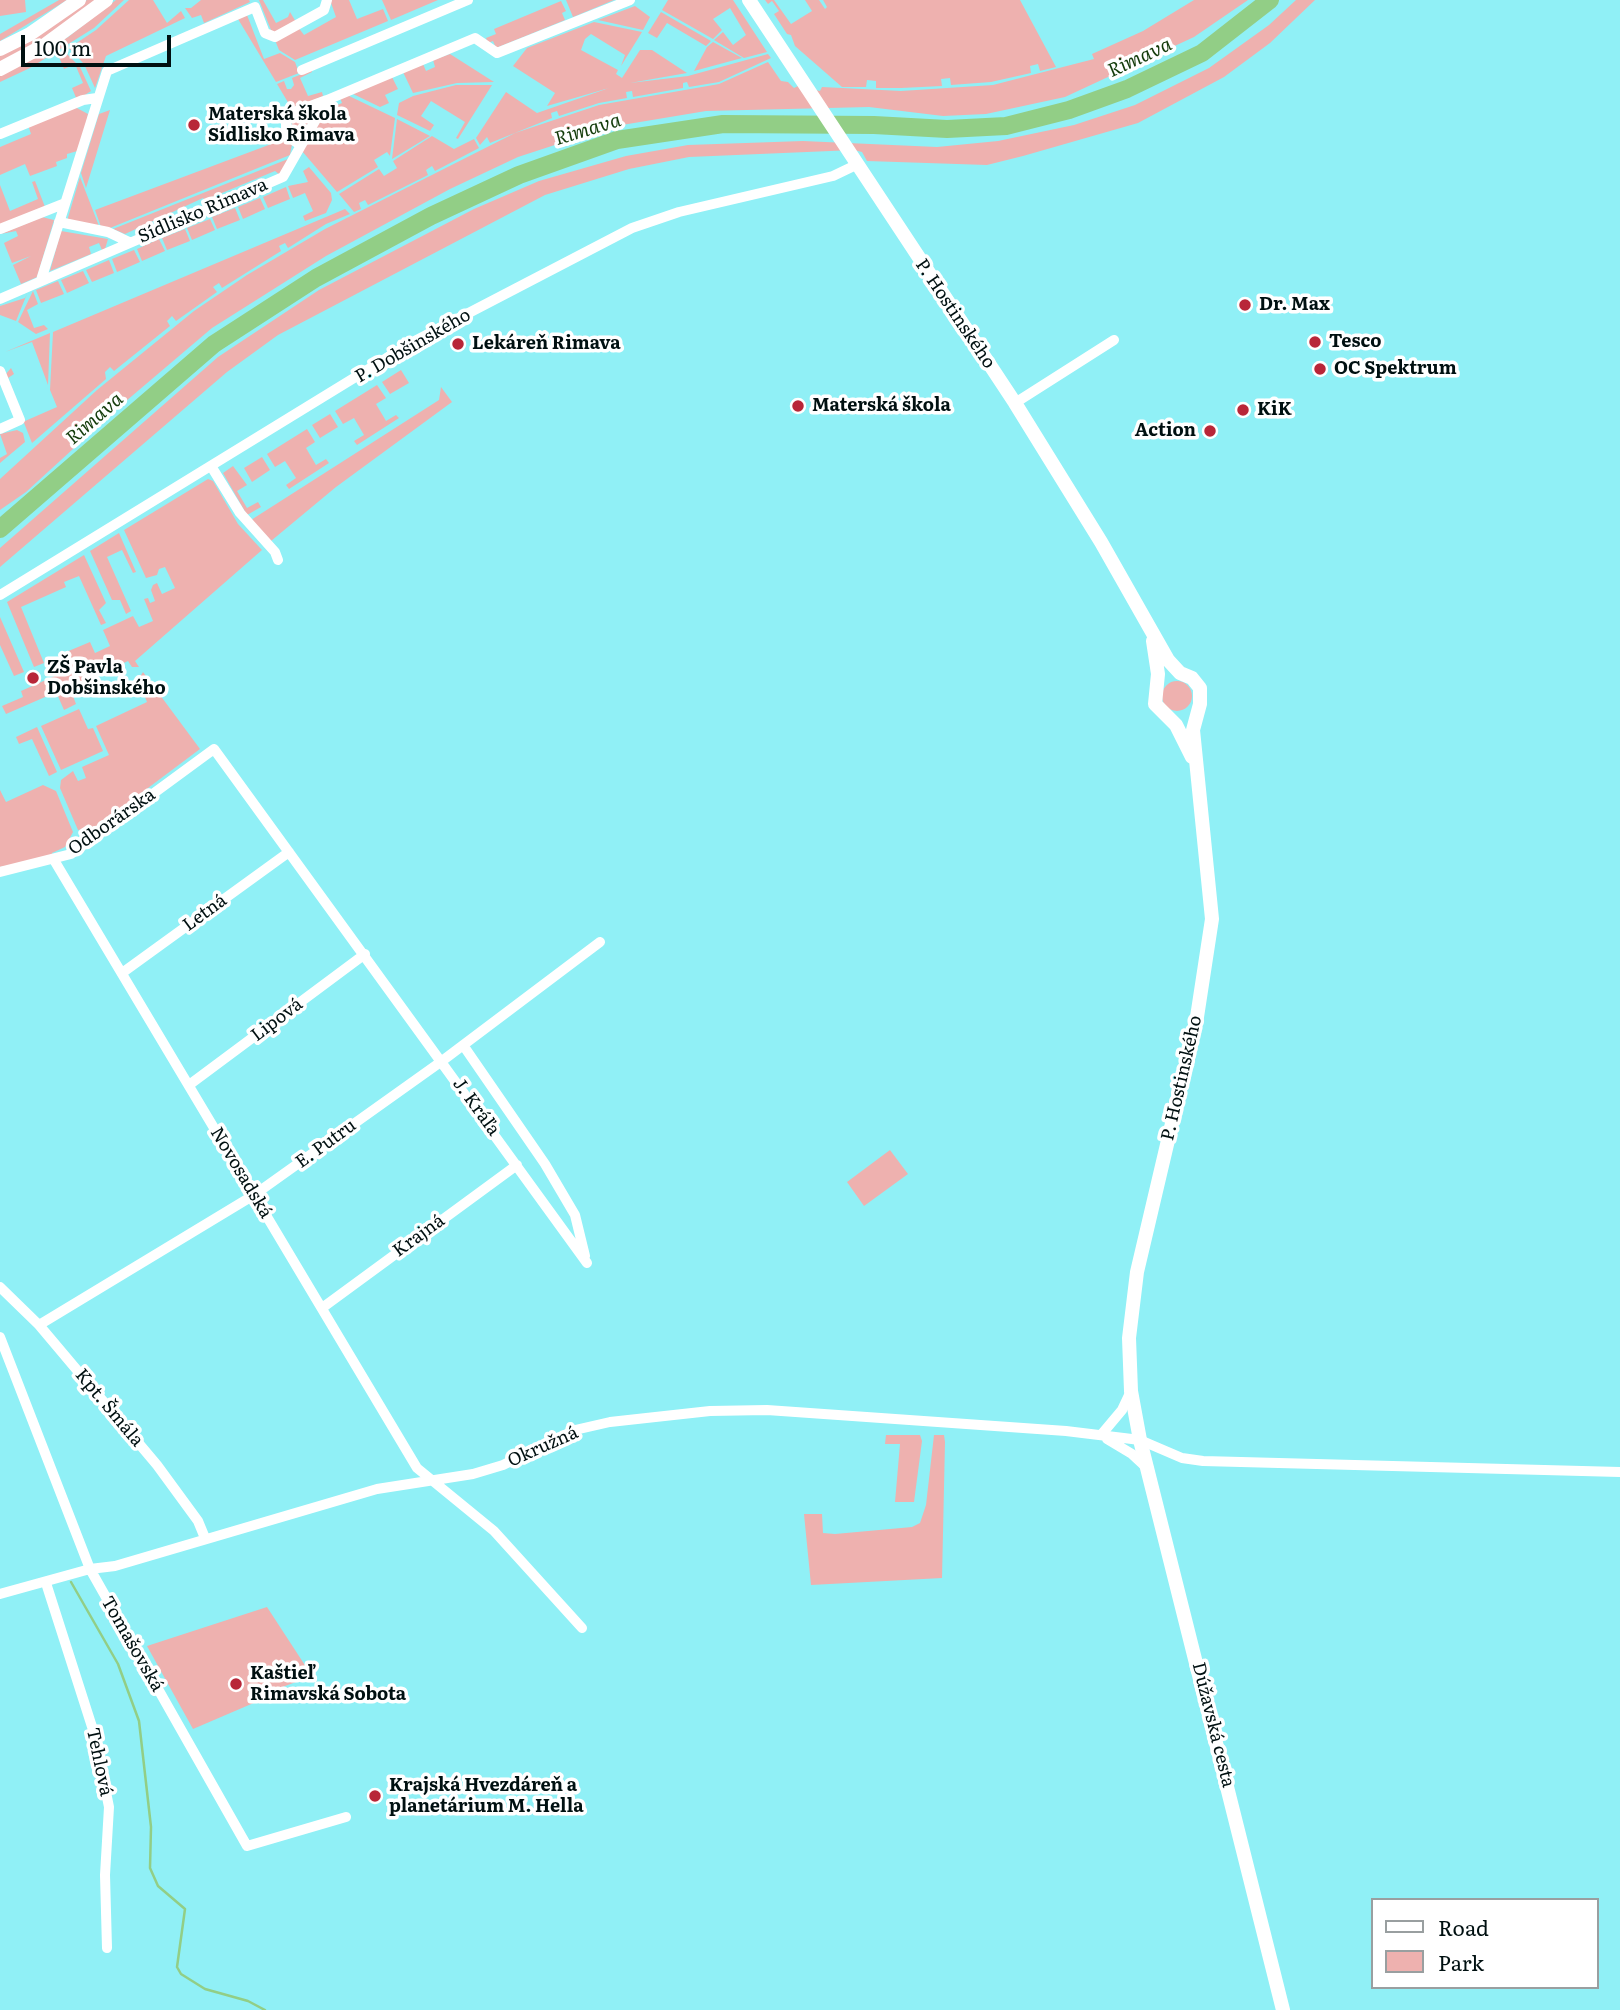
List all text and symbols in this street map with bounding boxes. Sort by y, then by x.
scale bar [24,21,175,65]
text: 100 m [34,31,91,62]
water label: Rimava [1104,33,1176,83]
place label: Materská škola Sídlisko Rimava [208,104,355,146]
water label: Rimava [552,109,624,151]
marker: Materská škola Sídlisko Rimava [186,117,202,133]
street label: Sídlisko Rimava [135,174,271,248]
street label: P. Hostinského [910,255,1000,373]
place label: Dr. Max [1259,294,1330,316]
marker: Dr. Max [1237,297,1253,313]
street label: P. Dobšinského [351,304,475,388]
place label: Tesco [1329,331,1381,353]
place label: Lekáreň Rimava [472,333,621,355]
marker: Tesco [1307,334,1323,350]
marker: Lekáreň Rimava [450,336,466,352]
place label: OC Spektrum [1334,358,1457,380]
marker: OC Spektrum [1312,361,1328,377]
water label: Rimava [62,388,128,450]
place label: Materská škola [812,395,951,417]
marker: Materská škola [790,398,806,414]
place label: KiK [1257,399,1292,421]
marker: KiK [1235,402,1251,418]
place label: Action [1135,420,1196,442]
marker: Action [1202,423,1218,439]
place label: ZŠ Pavla Dobšinského [47,657,166,700]
marker: ZŠ Pavla Dobšinského [25,670,41,686]
street label: Odborárska [64,784,160,860]
street label: Letná [179,890,231,936]
street label: Lipová [247,994,307,1046]
street label: P. Hostinského [1157,1013,1207,1143]
street label: J. Kráľa [448,1074,504,1140]
street label: E. Putru [291,1115,361,1173]
street label: Novosadská [205,1124,277,1222]
street label: Krajná [389,1210,449,1262]
street label: Kpt. Šmála [70,1365,148,1451]
street label: Okružná [505,1422,581,1472]
street label: Tomašovská [96,1592,168,1696]
street label: Dúžavská cesta [1187,1660,1239,1790]
place label: Kaštieľ Rimavská Sobota [250,1663,406,1706]
marker: Kaštieľ Rimavská Sobota [228,1676,244,1692]
street label: Tehlová [81,1726,117,1798]
place label: Krajská Hvezdáreň a planetárium M. Hella [389,1775,584,1817]
marker: Krajská Hvezdáreň a planetárium M. Hella [367,1788,383,1804]
legend [1372,1898,1599,1989]
text: Road [1438,1911,1489,1942]
text: Park [1438,1946,1484,1977]

